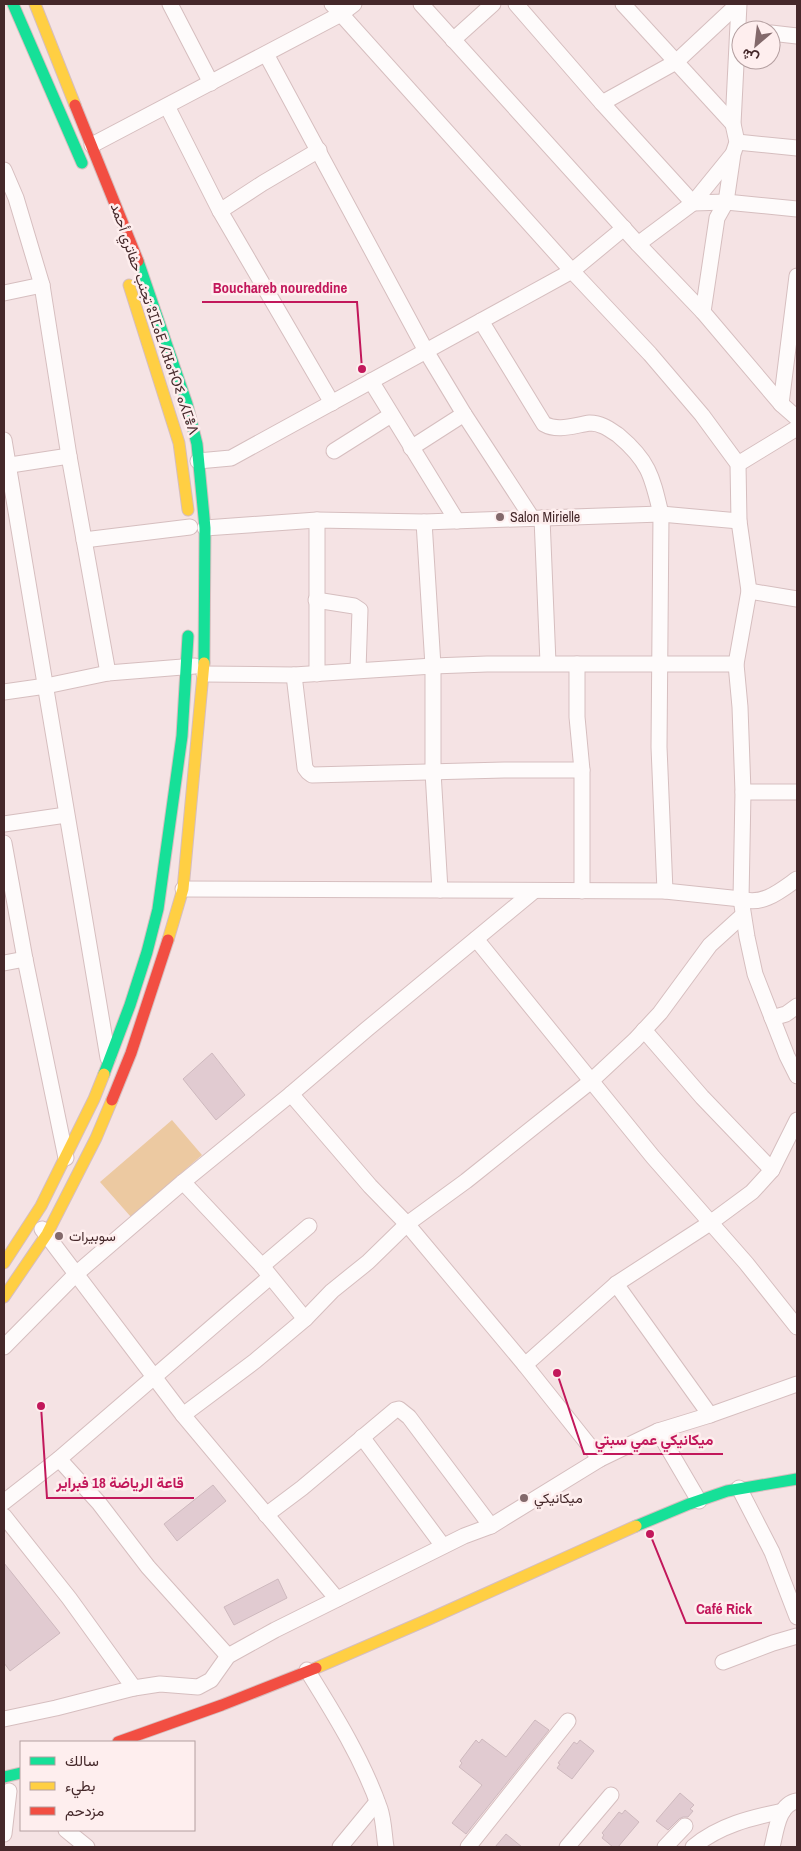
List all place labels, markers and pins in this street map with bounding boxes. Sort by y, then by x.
callout: Bouchareb noureddine [202,272,357,302]
place label: Salon Mirielle [510,508,580,526]
marker: Salon Mirielle [494,511,506,523]
place label: سوبيرات [69,1227,116,1245]
marker: سوبيرات [53,1230,65,1242]
callout: ميكانيكي عمي سبتي [584,1424,723,1454]
callout: قاعة الرياضة 18 فبراير [47,1468,194,1498]
place label: ميكانيكي [534,1489,583,1510]
marker: ميكانيكي [518,1492,530,1504]
callout: Café Rick [686,1593,762,1623]

